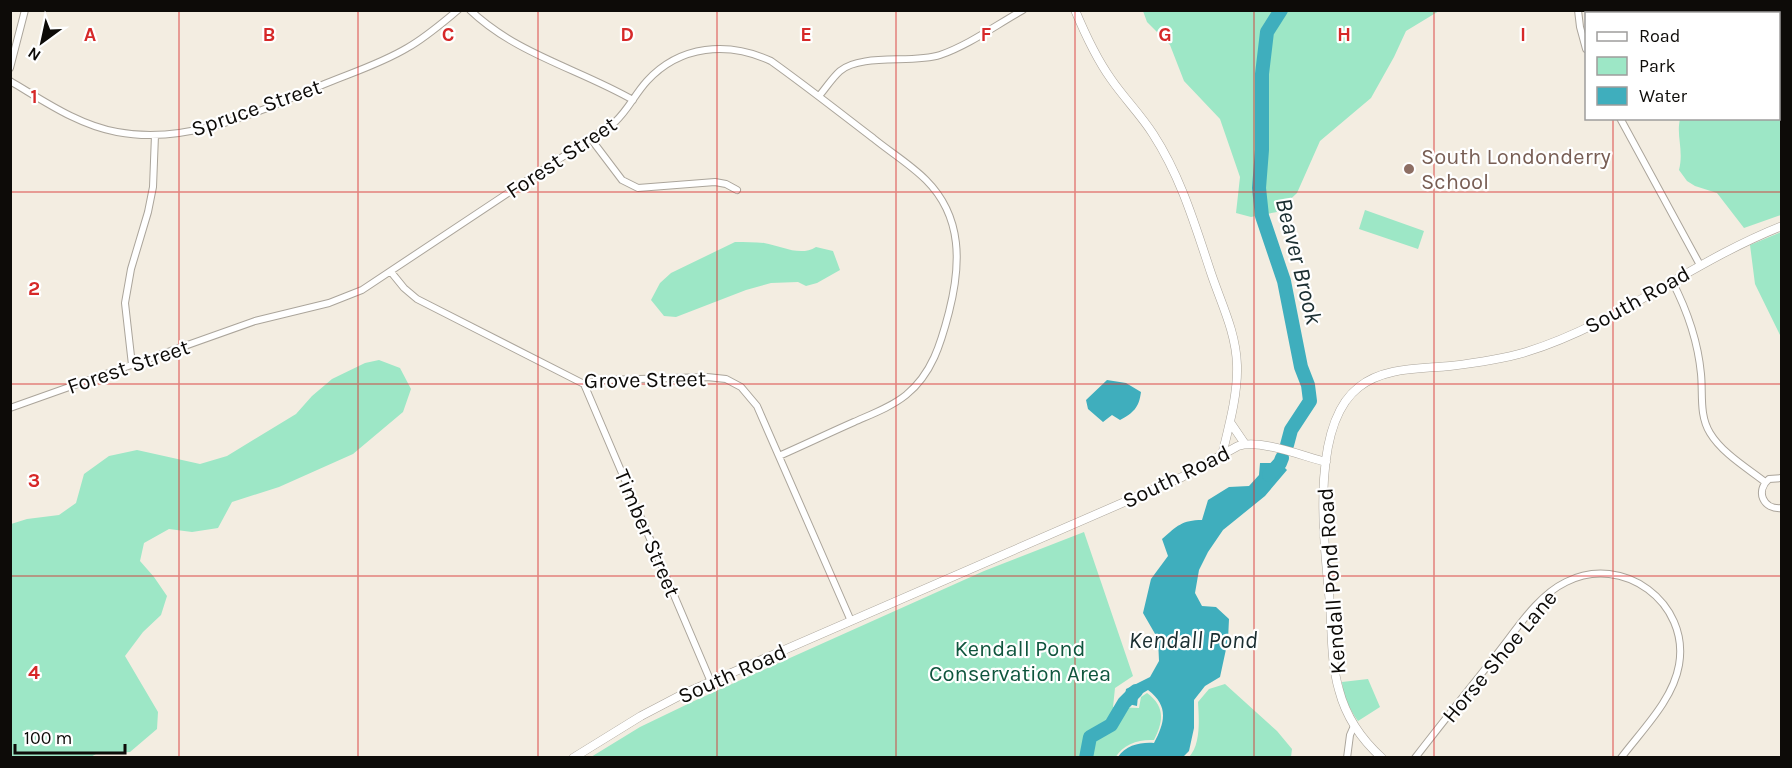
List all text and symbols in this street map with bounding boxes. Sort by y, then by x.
north arrow [12,12,72,72]
legend [1585,12,1780,120]
text: A [84,23,97,46]
text: B [263,23,275,46]
text: C [442,23,454,46]
text: D [620,23,634,46]
text: E [800,23,812,46]
text: F [981,23,992,46]
text: G [1158,23,1172,46]
text: H [1337,23,1351,46]
text: I [1520,23,1526,46]
text: Road [1639,25,1680,47]
text: N [24,43,44,65]
text: Park [1639,55,1676,77]
street label: Spruce Street [188,74,325,142]
text: 1 [30,85,38,108]
text: Water [1639,85,1687,107]
street label: Forest Street [501,111,622,204]
place label: South Londonderry School [1421,144,1611,195]
marker: South Londonderry School [1402,162,1416,176]
water label: Beaver Brook [1270,195,1328,328]
street label: South Road [1580,260,1695,339]
text: 2 [28,277,40,300]
street label: Forest Street [64,334,193,400]
street label: Grove Street [584,366,706,394]
street label: South Road [1119,440,1234,514]
street label: Timber Street [609,466,686,601]
text: 3 [28,469,40,492]
street label: Kendall Pond Road [1313,487,1351,675]
street label: Horse Shoe Lane [1437,585,1563,728]
water label: Kendall Pond [1128,626,1258,654]
park label: Kendall Pond Conservation Area [929,636,1111,687]
street label: South Road [674,638,791,709]
text: 4 [28,661,40,684]
scale bar [15,717,124,755]
text: 100 m [24,727,72,749]

